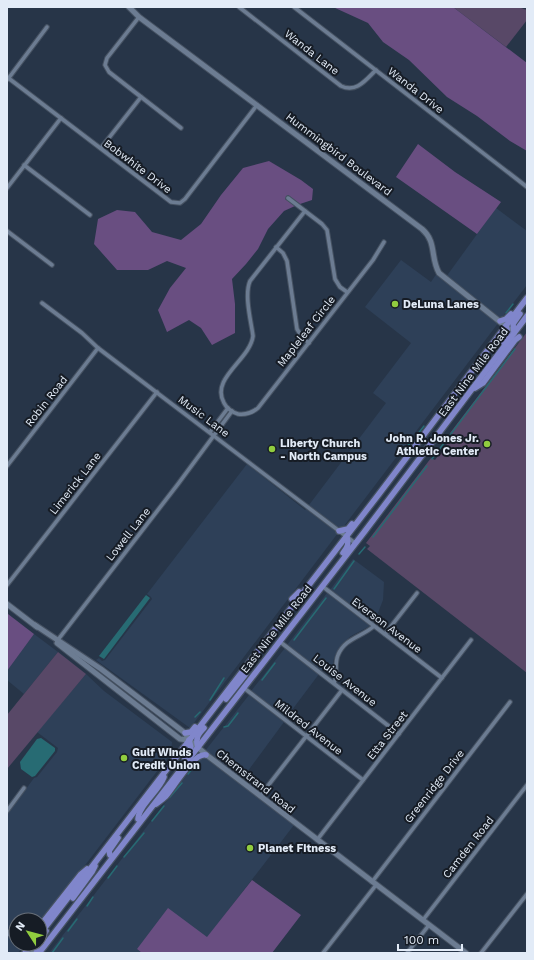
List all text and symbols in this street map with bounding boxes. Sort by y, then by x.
street label: Wanda Lane [282,27,342,78]
street label: Wanda Drive [385,65,446,116]
street label: Hummingbird Boulevard [283,110,394,198]
street label: Bobwhite Drive [101,137,174,196]
street label: Mapleleaf Circle [275,293,338,369]
place label: DeLuna Lanes [403,298,479,311]
marker: DeLuna Lanes [390,299,400,309]
street label: East Nine Mile Road [436,325,511,419]
street label: Robin Road [23,373,70,429]
street label: Music Lane [176,393,232,440]
place label: John R. Jones Jr. Athletic Center [386,432,479,458]
place label: Liberty Church - North Campus [280,437,367,463]
marker: John R. Jones Jr. Athletic Center [482,439,492,449]
marker: Liberty Church - North Campus [267,444,277,454]
street label: Limerick Lane [47,450,104,517]
street label: Lowell Lane [103,505,153,564]
street label: East Nine Mile Road [238,583,315,676]
street label: Everson Avenue [349,595,424,656]
street label: Louise Avenue [310,652,379,709]
street label: Mildred Avenue [272,697,345,758]
street label: Etta Street [364,708,411,762]
place label: Gulf Winds Credit Union [132,746,200,772]
street label: Chemstrand Road [214,747,298,816]
street label: Greenridge Drive [402,747,467,826]
marker: Gulf Winds Credit Union [119,753,129,763]
street label: Camden Road [440,814,497,881]
place label: Planet Fitness [258,842,336,855]
marker: Planet Fitness [245,843,255,853]
north arrow [8,912,48,952]
text: N [13,919,28,934]
scale bar [398,926,462,952]
text: 100 m [404,933,439,947]

